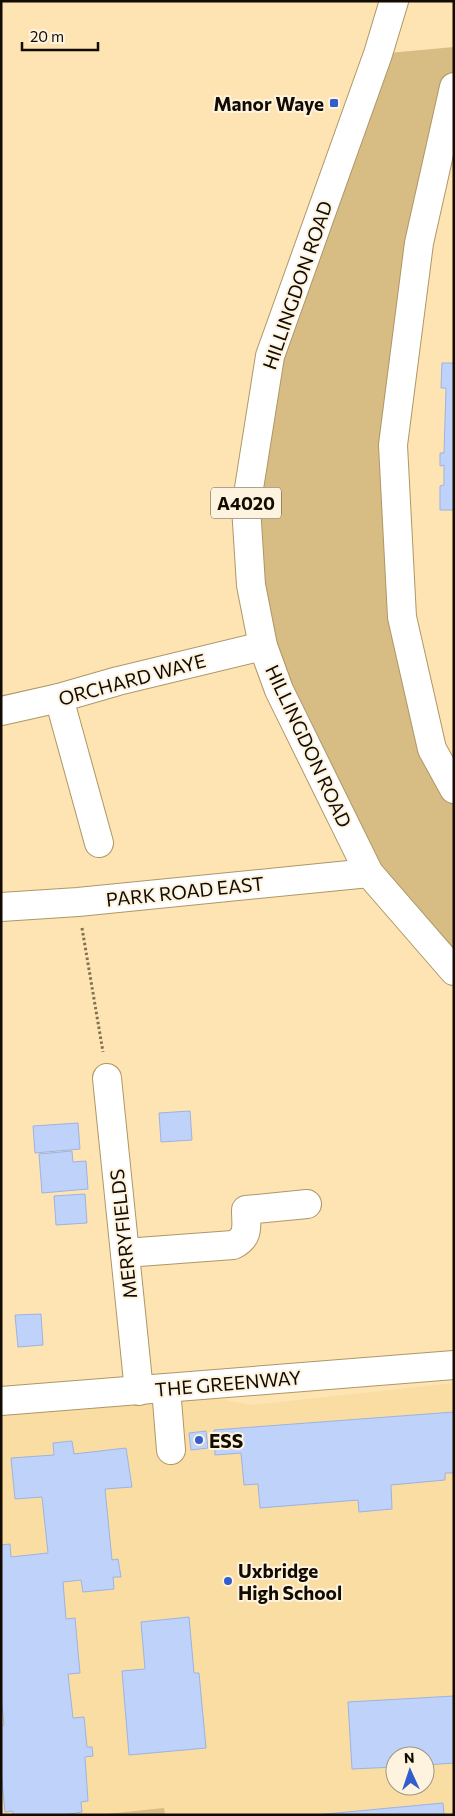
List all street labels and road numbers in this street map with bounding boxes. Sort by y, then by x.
street label: HILLINGDON ROAD [257,198,337,372]
road number: A4020 [211,488,281,518]
street label: ORCHARD WAYE [56,648,208,710]
street label: HILLINGDON ROAD [261,661,357,831]
street label: PARK ROAD EAST [105,871,265,911]
street label: MERRYFIELDS [105,1168,141,1300]
street label: THE GREENWAY [154,1365,302,1401]

